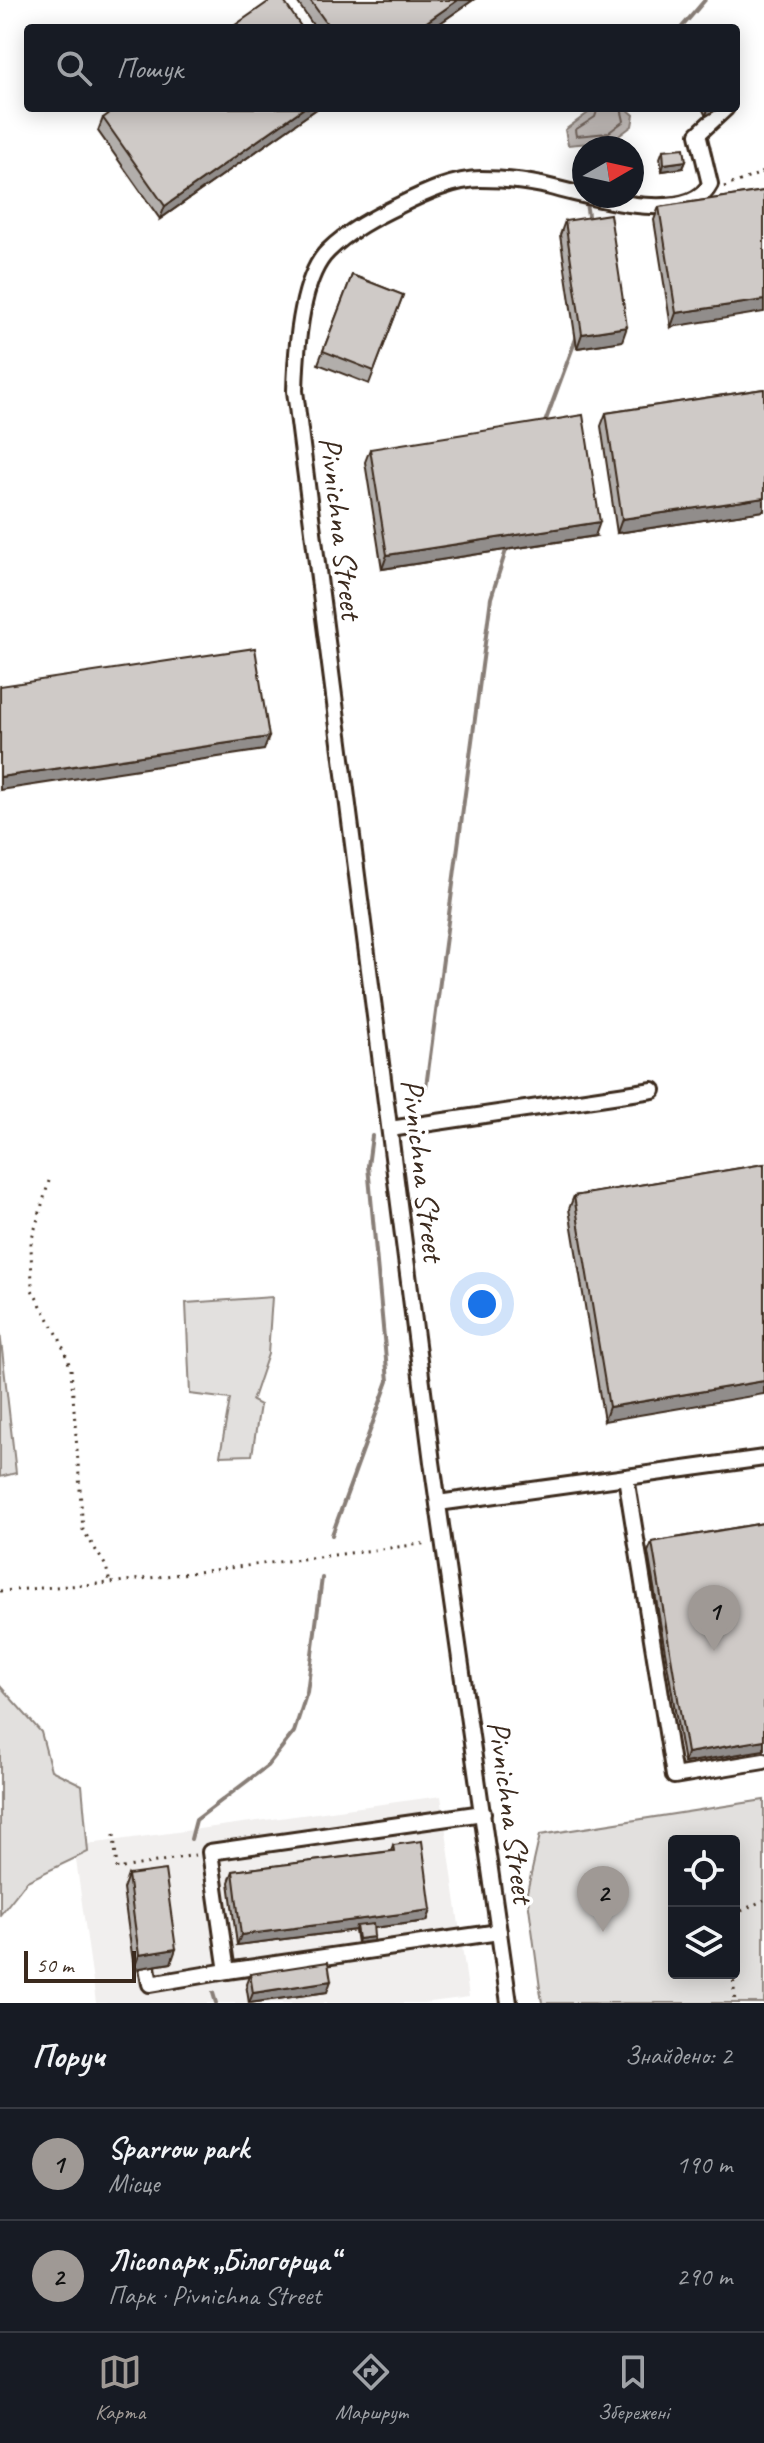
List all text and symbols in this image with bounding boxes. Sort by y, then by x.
search box [24,24,740,112]
icon: search [52,46,96,90]
text: Пошук [116,49,183,87]
north arrow [572,136,644,208]
street label: Pivnichna Street [309,434,373,625]
street label: Pivnichna Street [391,1076,455,1267]
your location [462,1284,502,1324]
pin: 1 [688,1585,740,1651]
street label: Pivnichna Street [478,1718,545,1909]
map controls [668,1835,740,1979]
button: locate [668,1835,740,1907]
pin: 2 [577,1866,629,1932]
button: layers [668,1907,740,1979]
scale bar [24,1947,136,1983]
text: 50 m [36,1951,73,1979]
text: Поруч [32,2034,105,2077]
text: Знайдено: 2 [625,2039,732,2072]
text: Sparrow park [108,2129,249,2167]
text: 1 [52,2148,64,2181]
text: 190 m [676,2148,732,2181]
text: Місце [108,2167,159,2200]
text: Лісопарк „Білогорща“ [108,2241,337,2279]
text: 2 [52,2260,64,2293]
text: 290 m [676,2260,732,2293]
text: Парк · Pivnichna Street [108,2279,321,2312]
tab: Карта [95,2350,145,2426]
tab: Маршрут [335,2350,408,2426]
tab: Збережені [597,2350,669,2426]

